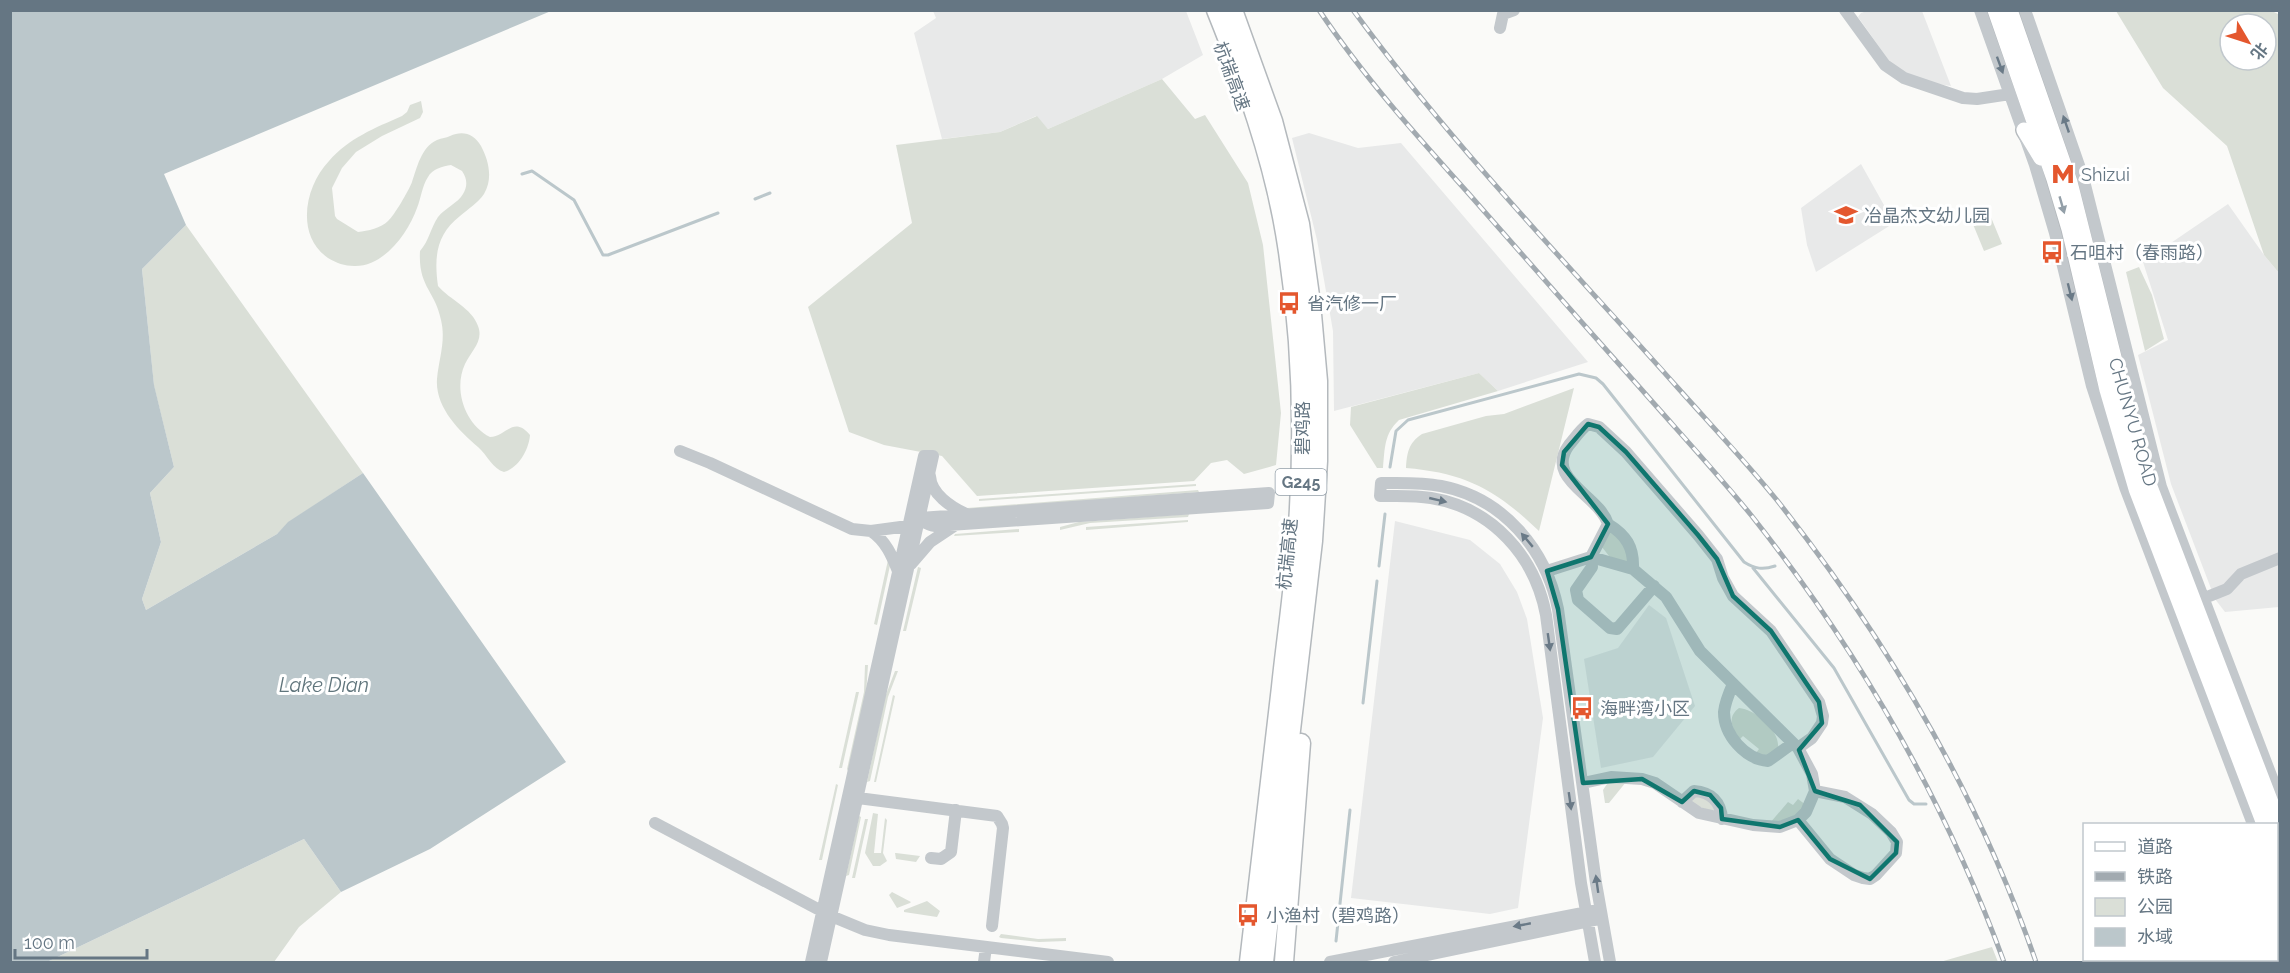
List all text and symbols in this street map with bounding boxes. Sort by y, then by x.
north arrow [2218,12,2278,72]
street label: 杭瑞高速 [1210,39,1254,113]
text: 北 [2247,39,2272,63]
one-way arrow [1995,57,2005,75]
one-way arrow [2061,115,2071,133]
metro station icon: Shizui [2050,161,2076,187]
place label: Shizui [2081,164,2130,185]
one-way arrow [2058,196,2067,214]
school or university icon: 冶晶杰文幼儿园 [1833,202,1859,228]
place label: 冶晶杰文幼儿园 [1864,205,1990,226]
bus stop icon: 石咀村（春雨路） [2039,239,2065,265]
place label: 石咀村（春雨路） [2070,242,2214,263]
one-way arrow [2065,283,2075,301]
bus stop icon: 省汽修一厂 [1276,290,1302,316]
place label: 省汽修一厂 [1307,293,1397,314]
street label: CHUNYU ROAD [2105,355,2161,489]
street label: 碧鸡路 [1292,401,1313,455]
road number: G245 [1276,469,1326,495]
one-way arrow [1429,495,1448,505]
street label: 杭瑞高速 [1273,517,1301,591]
one-way arrow [1521,532,1534,548]
one-way arrow [1545,632,1554,651]
water label: Lake Dian [279,673,369,697]
bus stop icon: 海畔湾小区 [1569,695,1595,721]
place label: 海畔湾小区 [1600,698,1690,719]
one-way arrow [1566,792,1575,811]
legend [2083,823,2278,961]
text: 道路 [2137,836,2173,857]
text: 铁路 [2137,866,2173,887]
one-way arrow [1592,875,1601,894]
text: 公园 [2137,896,2173,917]
bus stop icon: 小渔村（碧鸡路） [1235,902,1261,928]
place label: 小渔村（碧鸡路） [1266,905,1410,926]
one-way arrow [1513,921,1532,930]
scale bar [15,922,147,960]
text: 水域 [2137,926,2173,947]
text: 100 m [24,932,75,953]

